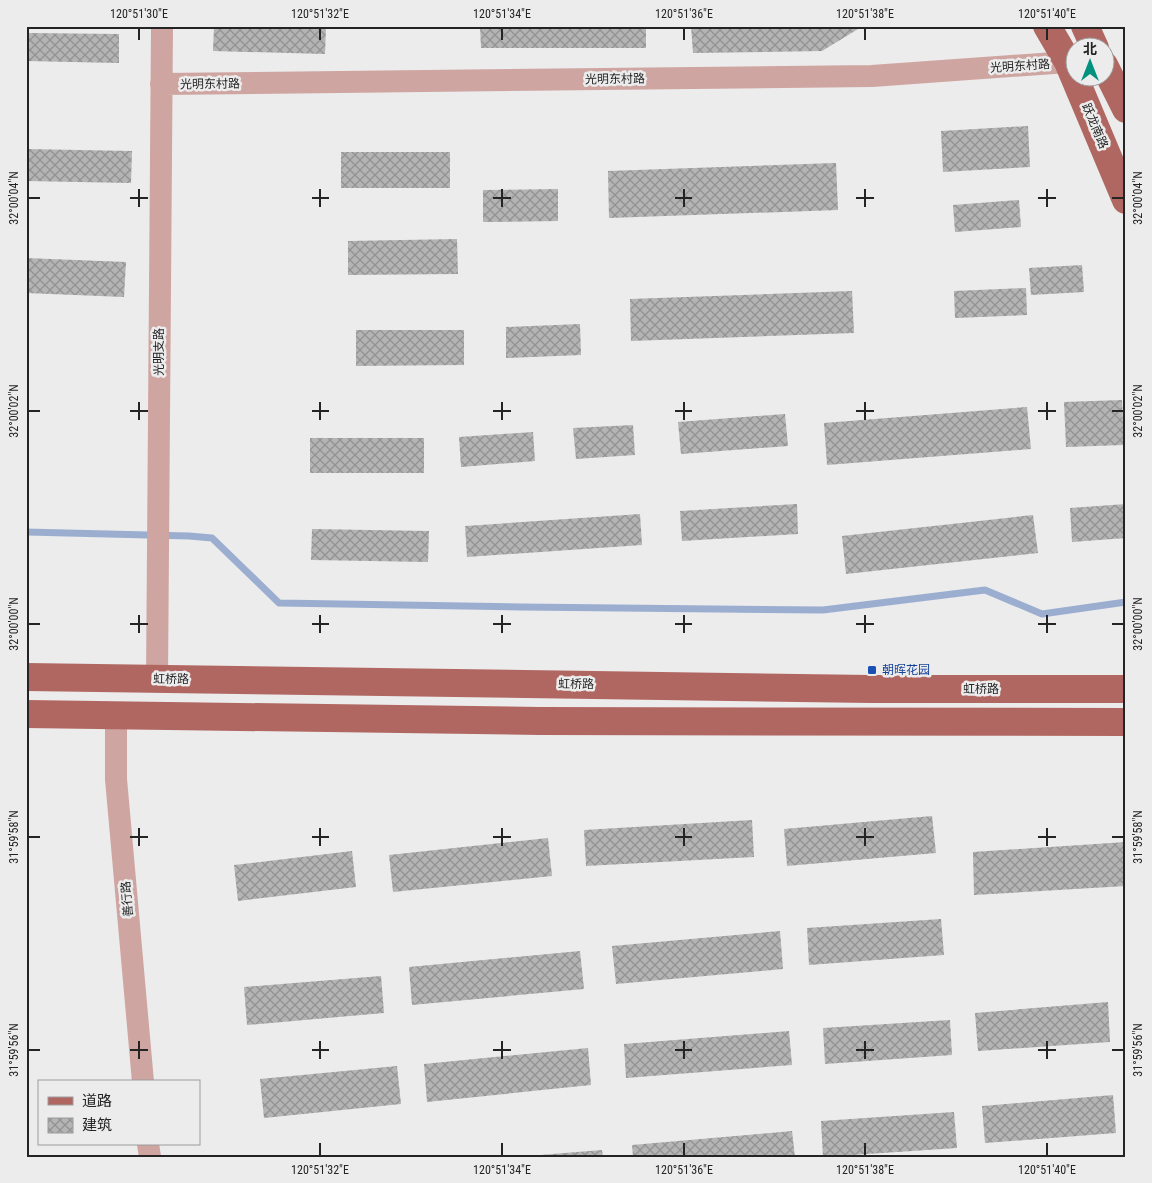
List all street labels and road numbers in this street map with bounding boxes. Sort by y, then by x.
street label: 光明东村路 [990,57,1050,75]
street label: 光明东村路 [585,71,645,87]
street label: 光明东村路 [180,76,240,92]
street label: 跃龙南路 [1079,101,1111,151]
street label: 光明支路 [152,328,166,376]
street label: 虹桥路 [153,672,189,686]
street label: 虹桥路 [558,677,594,691]
street label: 虹桥路 [963,682,999,696]
street label: 善行路 [118,880,136,918]

